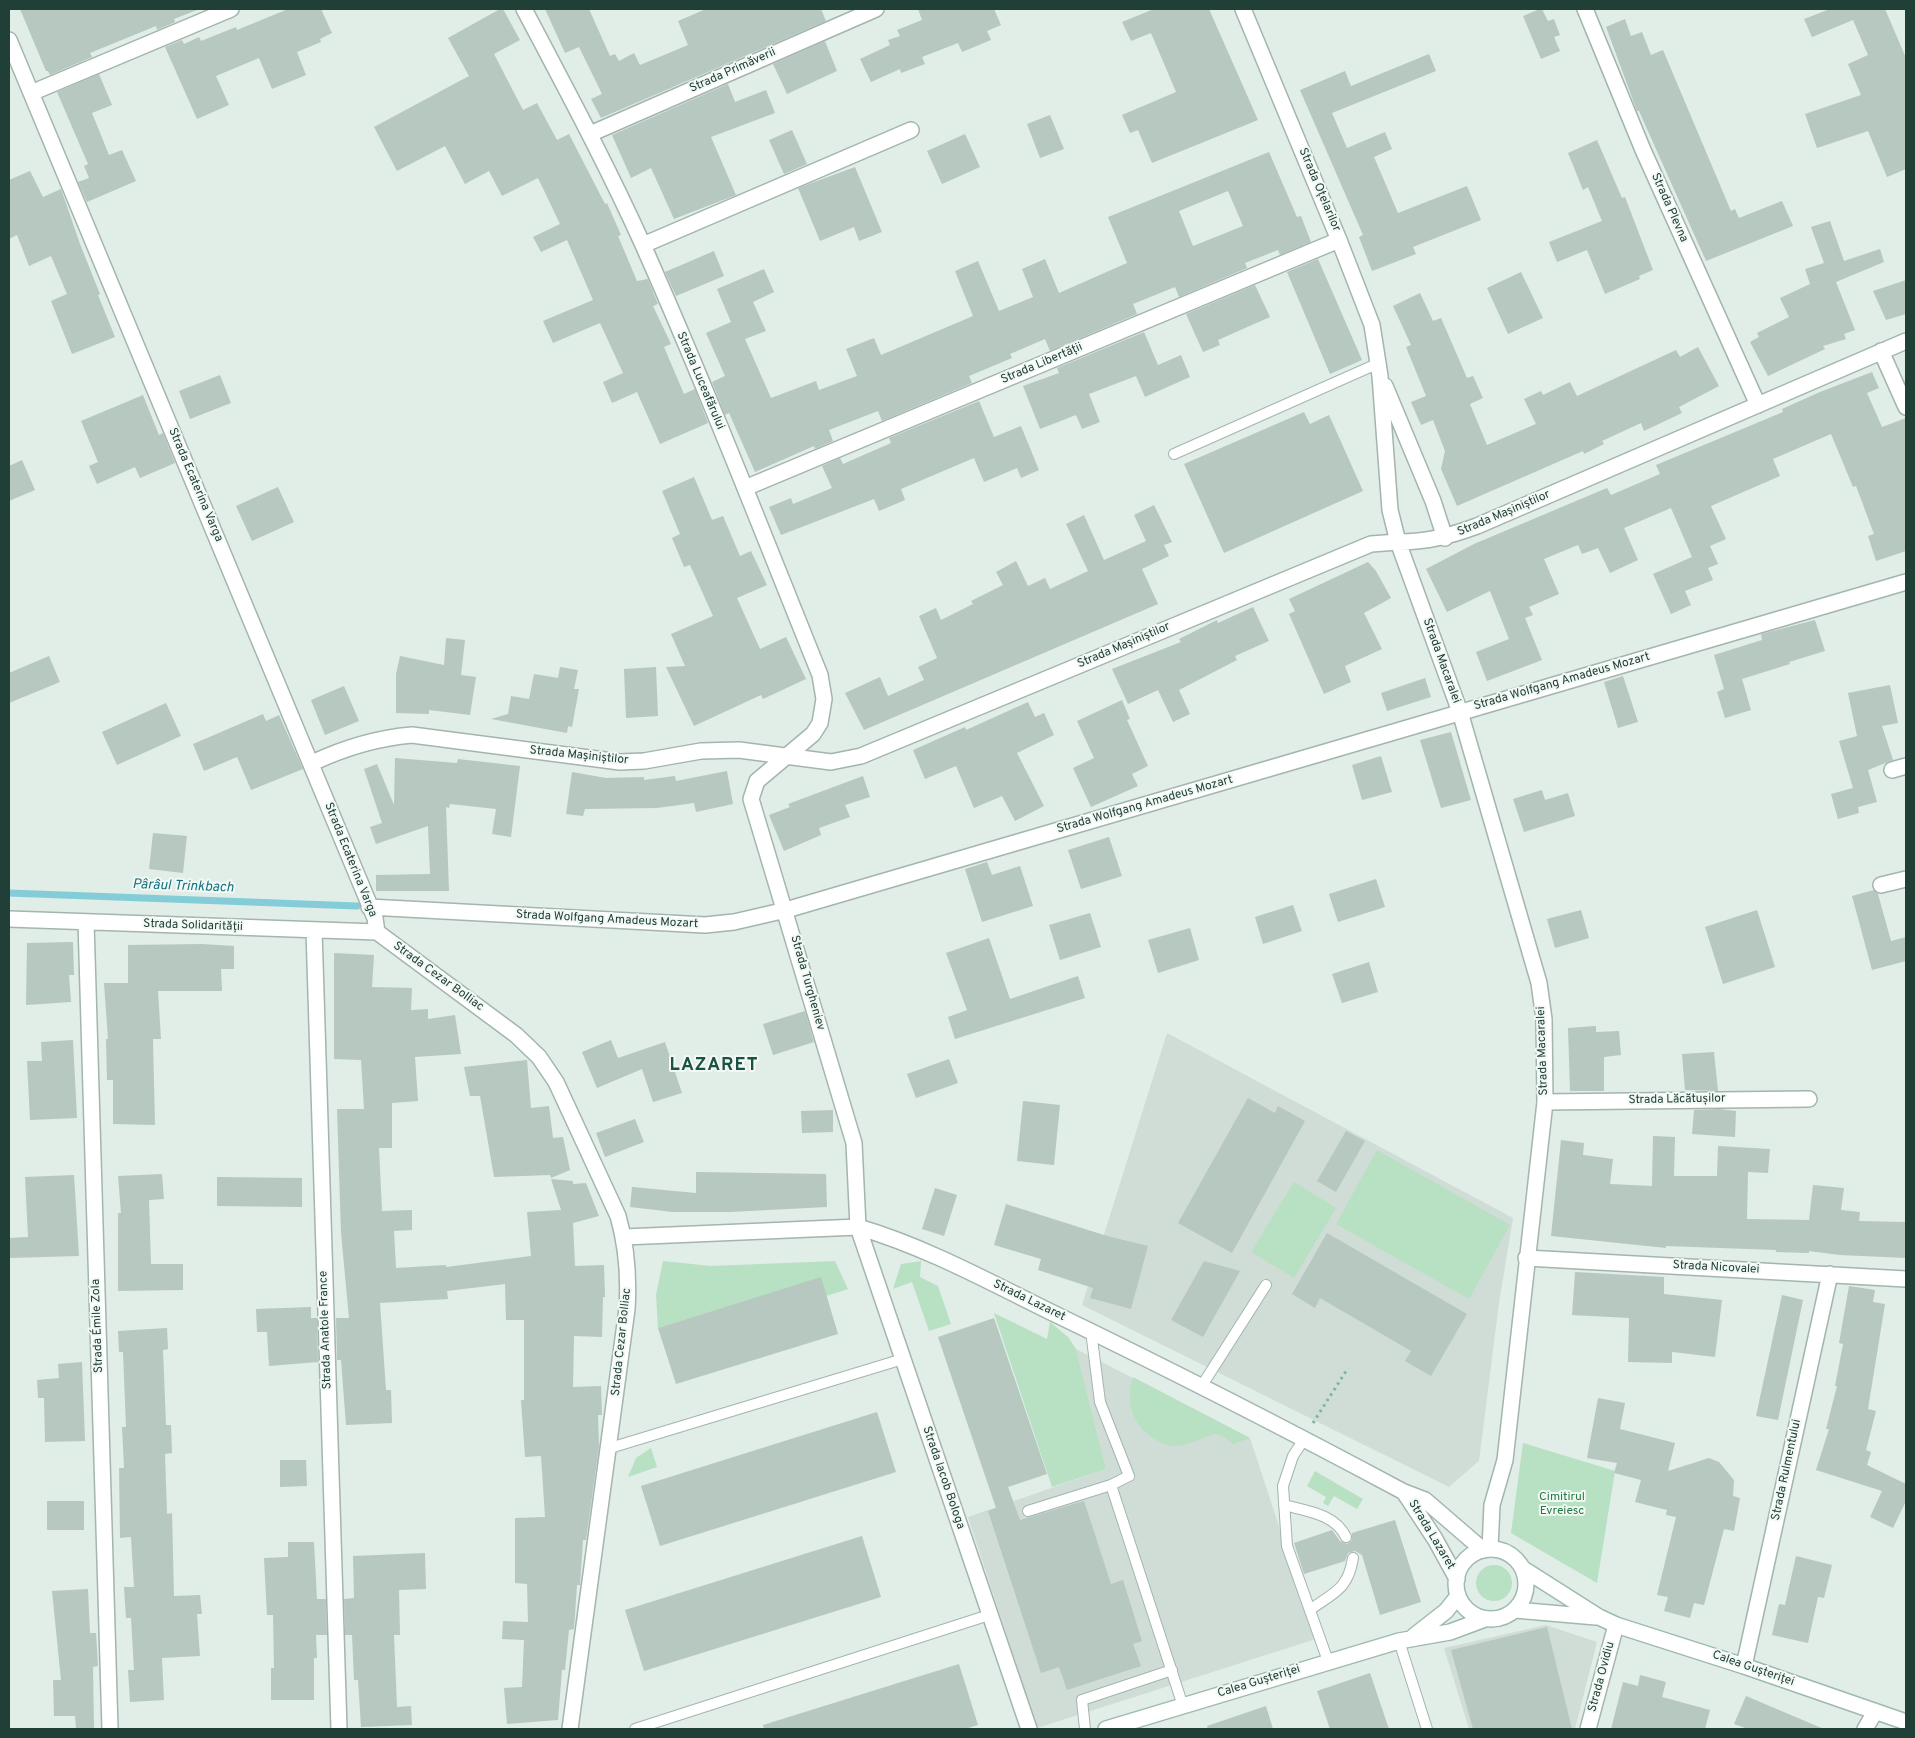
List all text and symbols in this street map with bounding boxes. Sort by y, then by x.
street label: Strada Primăverii [688,46,778,96]
street label: Strada Oțelarilor [1295,146,1343,234]
street label: Strada Plevna [1647,171,1691,245]
street label: Strada Luceafărului [673,330,727,432]
street label: Strada Libertății [999,340,1085,388]
street label: Strada Ecaterina Varga [164,426,226,544]
street label: Strada Mașiniștilor [1455,488,1553,540]
street label: Strada Macaralei [1419,617,1463,705]
street label: Strada Mașiniștilor [1075,620,1173,672]
street label: Strada Wolfgang Amadeus Mozart [1472,650,1652,714]
street label: Strada Mașiniștilor [529,744,629,768]
street label: Strada Wolfgang Amadeus Mozart [1055,773,1235,837]
street label: Strada Ecaterina Varga [320,801,380,919]
water label: Pârâul Trinkbach [132,877,234,897]
street label: Strada Wolfgang Amadeus Mozart [515,908,699,932]
street label: Strada Solidarității [143,917,243,935]
street label: Strada Turgheniev [787,934,827,1032]
street label: Strada Cezar Bolliac [390,939,486,1015]
street label: Strada Macaralei [1534,1006,1552,1096]
district label: LAZARET [669,1055,759,1077]
street label: Strada Lăcătușilor [1628,1092,1726,1108]
street label: Strada Nicovalei [1672,1259,1760,1277]
street label: Strada Anatole France [317,1270,335,1390]
street label: Strada Lazaret [990,1277,1068,1325]
street label: Strada Émile Zola [89,1279,107,1373]
street label: Strada Cezar Bolliac [609,1287,635,1397]
street label: Strada Rulmentului [1769,1418,1805,1522]
street label: Strada Iacob Bologa [919,1425,967,1531]
park label: Cimitirul Evreiesc [1539,1491,1585,1519]
street label: Strada Lazaret [1405,1498,1457,1572]
street label: Strada Ovidiu [1586,1640,1618,1714]
street label: Calea Gușteriței [1710,1648,1796,1690]
street label: Calea Gușteriței [1216,1663,1302,1701]

